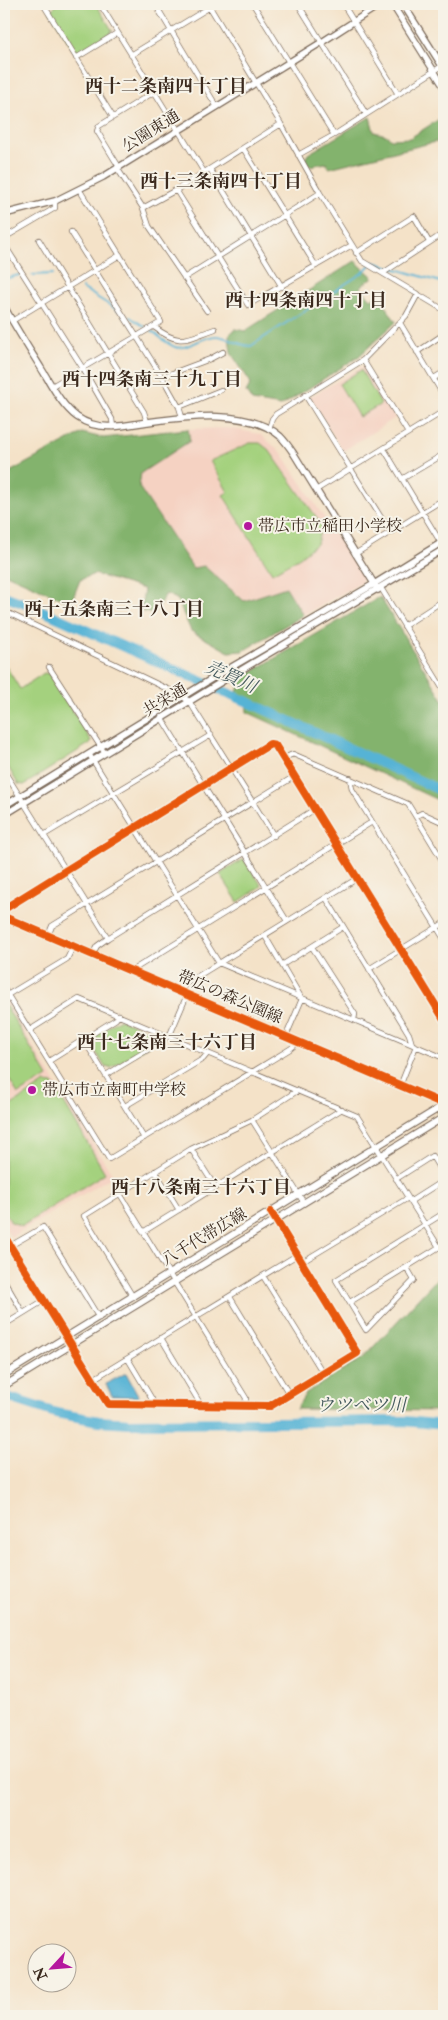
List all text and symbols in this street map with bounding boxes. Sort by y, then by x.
district label: 西十二条南四十丁目 [85,75,247,98]
street label: 公園東通 [119,106,183,156]
district label: 西十三条南四十丁目 [140,170,302,193]
district label: 西十四条南四十丁目 [225,289,387,312]
district label: 西十四条南三十九丁目 [62,368,242,391]
place label: 帯広市立稲田小学校 [258,516,402,536]
marker: 帯広市立稲田小学校 [242,520,254,532]
district label: 西十五条南三十八丁目 [24,598,204,621]
water label: 売買川 [202,656,262,699]
street label: 共栄通 [139,679,191,721]
street label: 帯広の森公園線 [175,966,285,1028]
district label: 西十七条南三十六丁目 [77,1031,257,1054]
place label: 帯広市立南町中学校 [42,1080,186,1100]
marker: 帯広市立南町中学校 [26,1084,38,1096]
district label: 西十八条南三十六丁目 [111,1176,291,1199]
street label: 八千代帯広線 [158,1204,250,1270]
water label: ウツベツ川 [316,1394,408,1417]
north arrow [28,1942,78,1992]
text: N [30,1964,52,1984]

